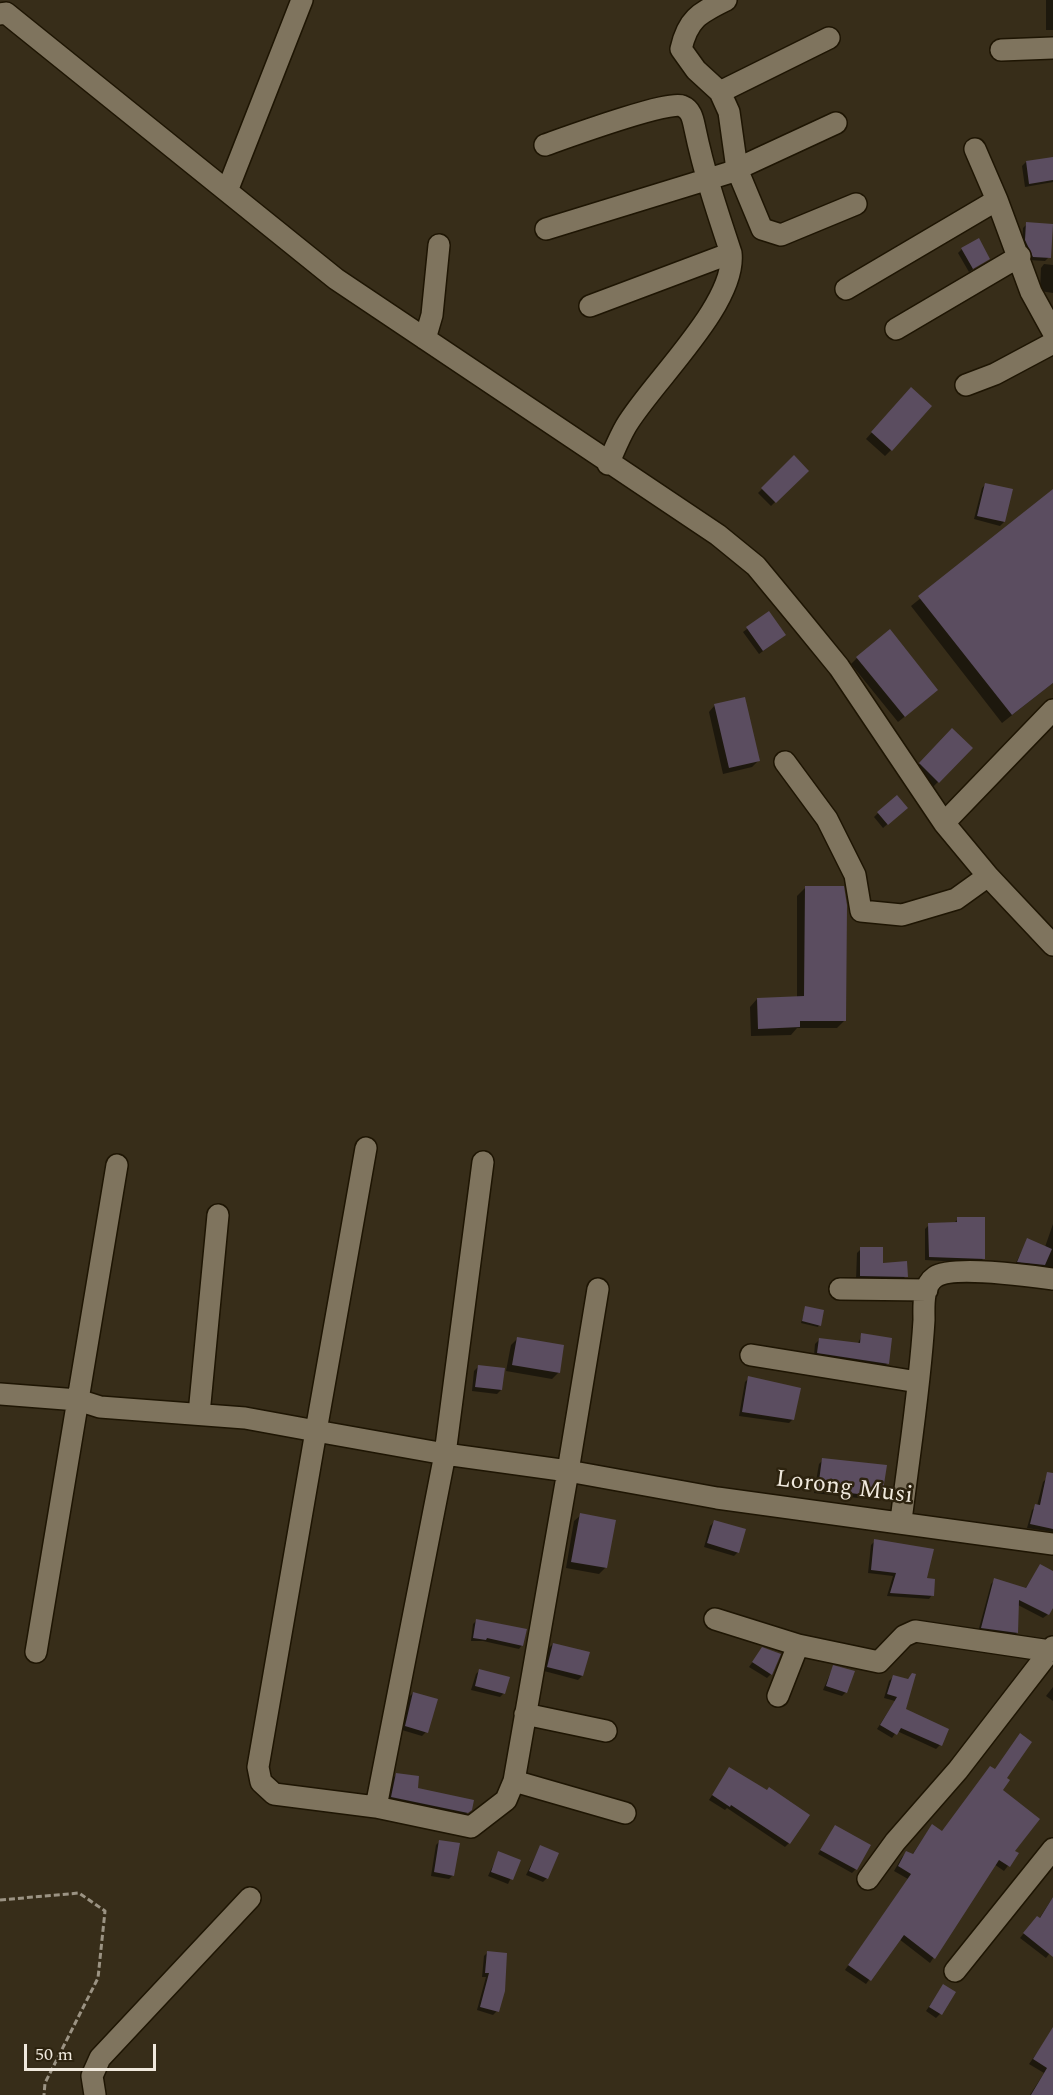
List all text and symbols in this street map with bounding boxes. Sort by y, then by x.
street label: Lorong Musi [774,1466,914,1512]
scale bar [27,2032,159,2070]
text: 50 m [35,2041,73,2068]

